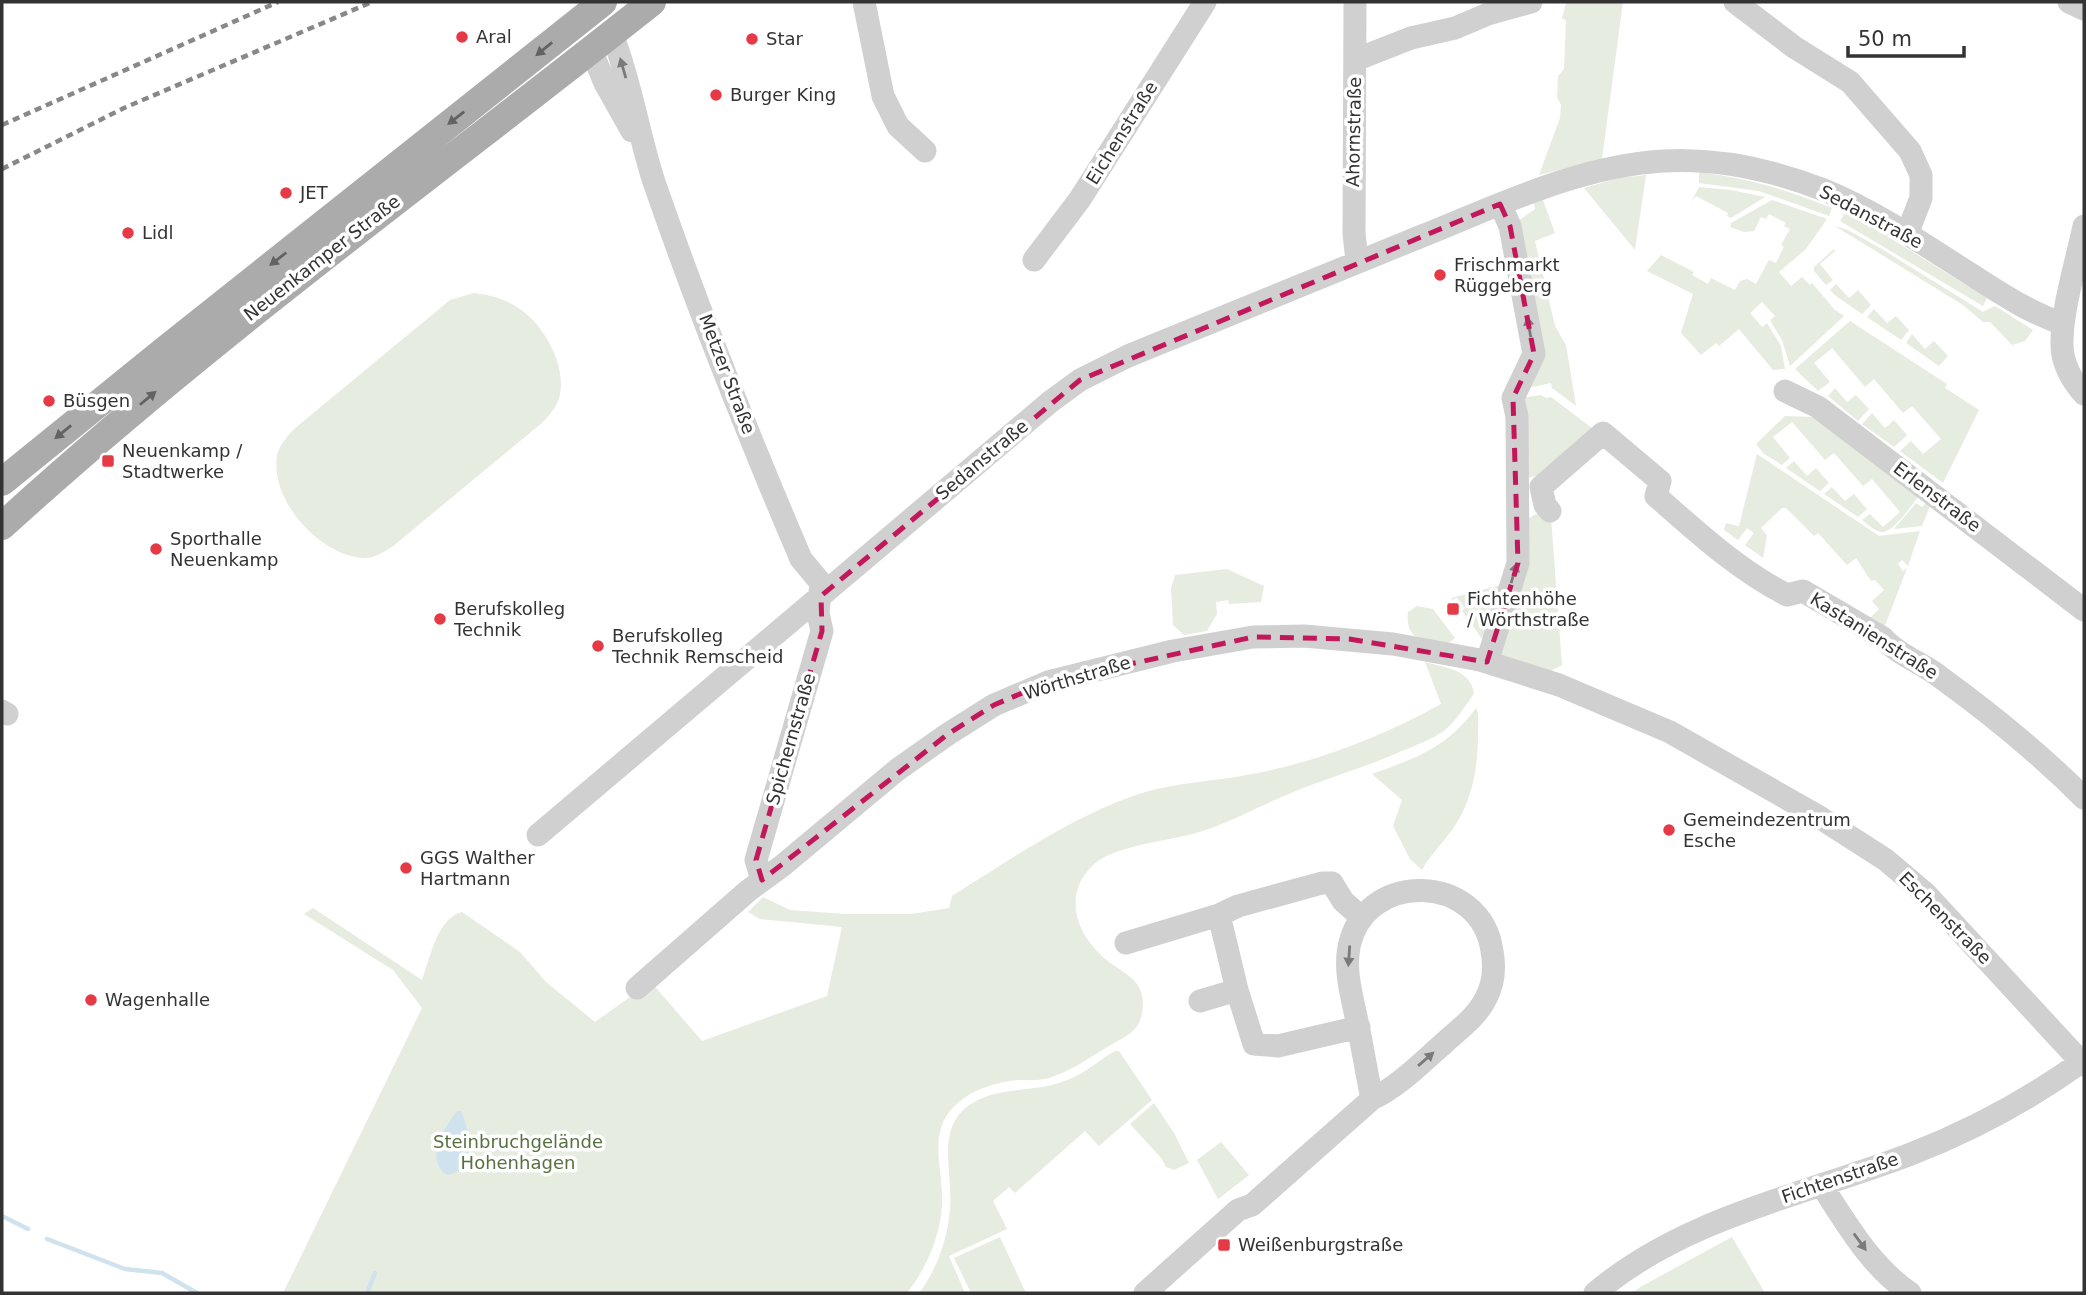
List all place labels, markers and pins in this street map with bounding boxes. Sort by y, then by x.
place label: Aral [476,26,512,47]
place label: Star [766,28,804,49]
marker: Aral [454,29,470,45]
marker: Star [744,31,760,47]
place label: Burger King [730,84,836,105]
marker: Burger King [708,87,724,103]
place label: JET [299,182,329,203]
marker: JET [278,185,294,201]
place label: Lidl [142,222,173,243]
marker: Lidl [120,225,136,241]
place label: Frischmarkt Rüggeberg [1454,254,1560,296]
marker: Frischmarkt Rüggeberg [1432,267,1448,283]
place label: Büsgen [63,390,130,411]
marker: Büsgen [41,393,57,409]
place label: Neuenkamp / Stadtwerke [122,440,243,482]
marker: Neuenkamp / Stadtwerke [100,453,116,469]
place label: Sporthalle Neuenkamp [170,528,279,570]
marker: Sporthalle Neuenkamp [148,541,164,557]
place label: Fichtenhöhe / Wörthstraße [1467,588,1590,630]
place label: Berufskolleg Technik [453,598,565,640]
marker: Fichtenhöhe / Wörthstraße [1445,601,1461,617]
marker: Berufskolleg Technik [432,611,448,627]
place label: Berufskolleg Technik Remscheid [611,625,783,667]
marker: Berufskolleg Technik Remscheid [590,638,606,654]
place label: Gemeindezentrum Esche [1683,809,1851,851]
marker: Gemeindezentrum Esche [1661,822,1677,838]
place label: GGS Walther Hartmann [420,847,535,889]
marker: GGS Walther Hartmann [398,860,414,876]
place label: Wagenhalle [105,989,210,1010]
marker: Wagenhalle [83,992,99,1008]
place label: Weißenburgstraße [1238,1234,1403,1255]
marker: Weißenburgstraße [1216,1237,1232,1253]

